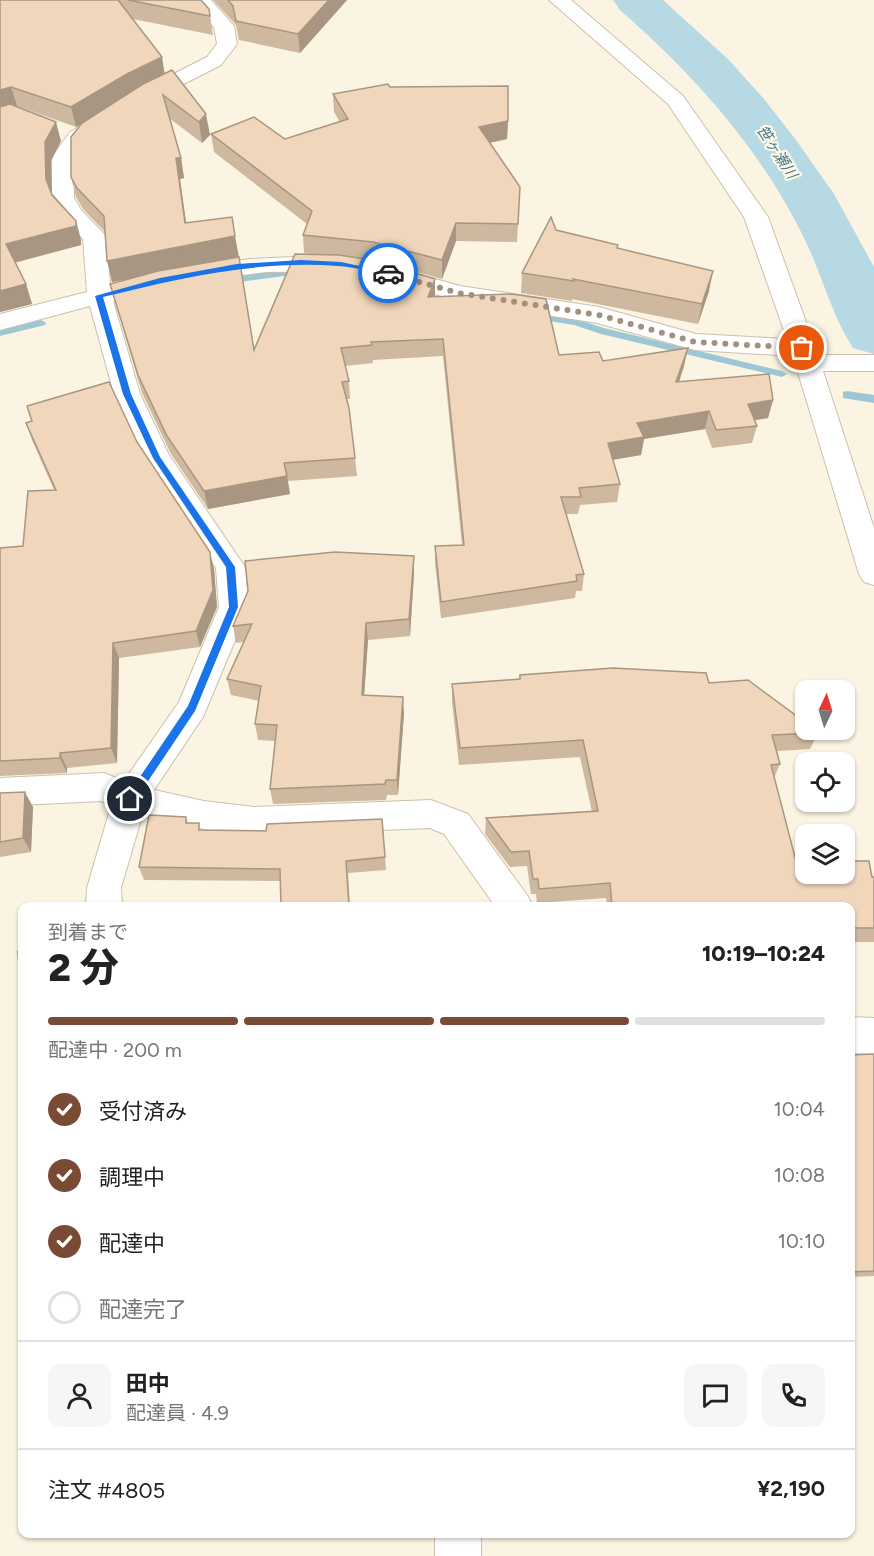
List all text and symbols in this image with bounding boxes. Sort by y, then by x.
water label: 笹ヶ瀬川 [753,122,802,184]
courier [358,243,418,303]
icon: car [372,257,405,290]
pin [776,322,827,373]
icon: bag [785,331,818,364]
north arrow [795,680,855,740]
map controls [795,680,855,884]
button: locate [795,752,855,812]
pin [104,773,155,824]
icon: home [113,782,146,815]
button: layers [795,824,855,884]
text: 到着まで [48,920,128,944]
text: 10:19–10:24 [702,940,825,967]
text: 2 分 [48,944,119,991]
text: 配達中 · 200 m [48,1038,182,1062]
icon: check [48,1093,81,1126]
text: 10:04 [774,1097,825,1121]
text: 受付済み [99,1098,187,1125]
icon: check [48,1159,81,1192]
text: 10:08 [774,1163,825,1187]
text: 調理中 [99,1164,165,1191]
icon: check [48,1225,81,1258]
text: 10:10 [778,1229,825,1253]
text: 配達中 [99,1230,165,1257]
text: 配達完了 [99,1296,187,1323]
button: person [48,1364,111,1427]
button: chat [684,1364,747,1427]
button: phone [762,1364,825,1427]
text: 田中 [126,1370,170,1397]
text: 配達員 · 4.9 [126,1401,229,1425]
text: ¥2,190 [757,1475,825,1502]
text: 注文 #4805 [48,1477,165,1504]

